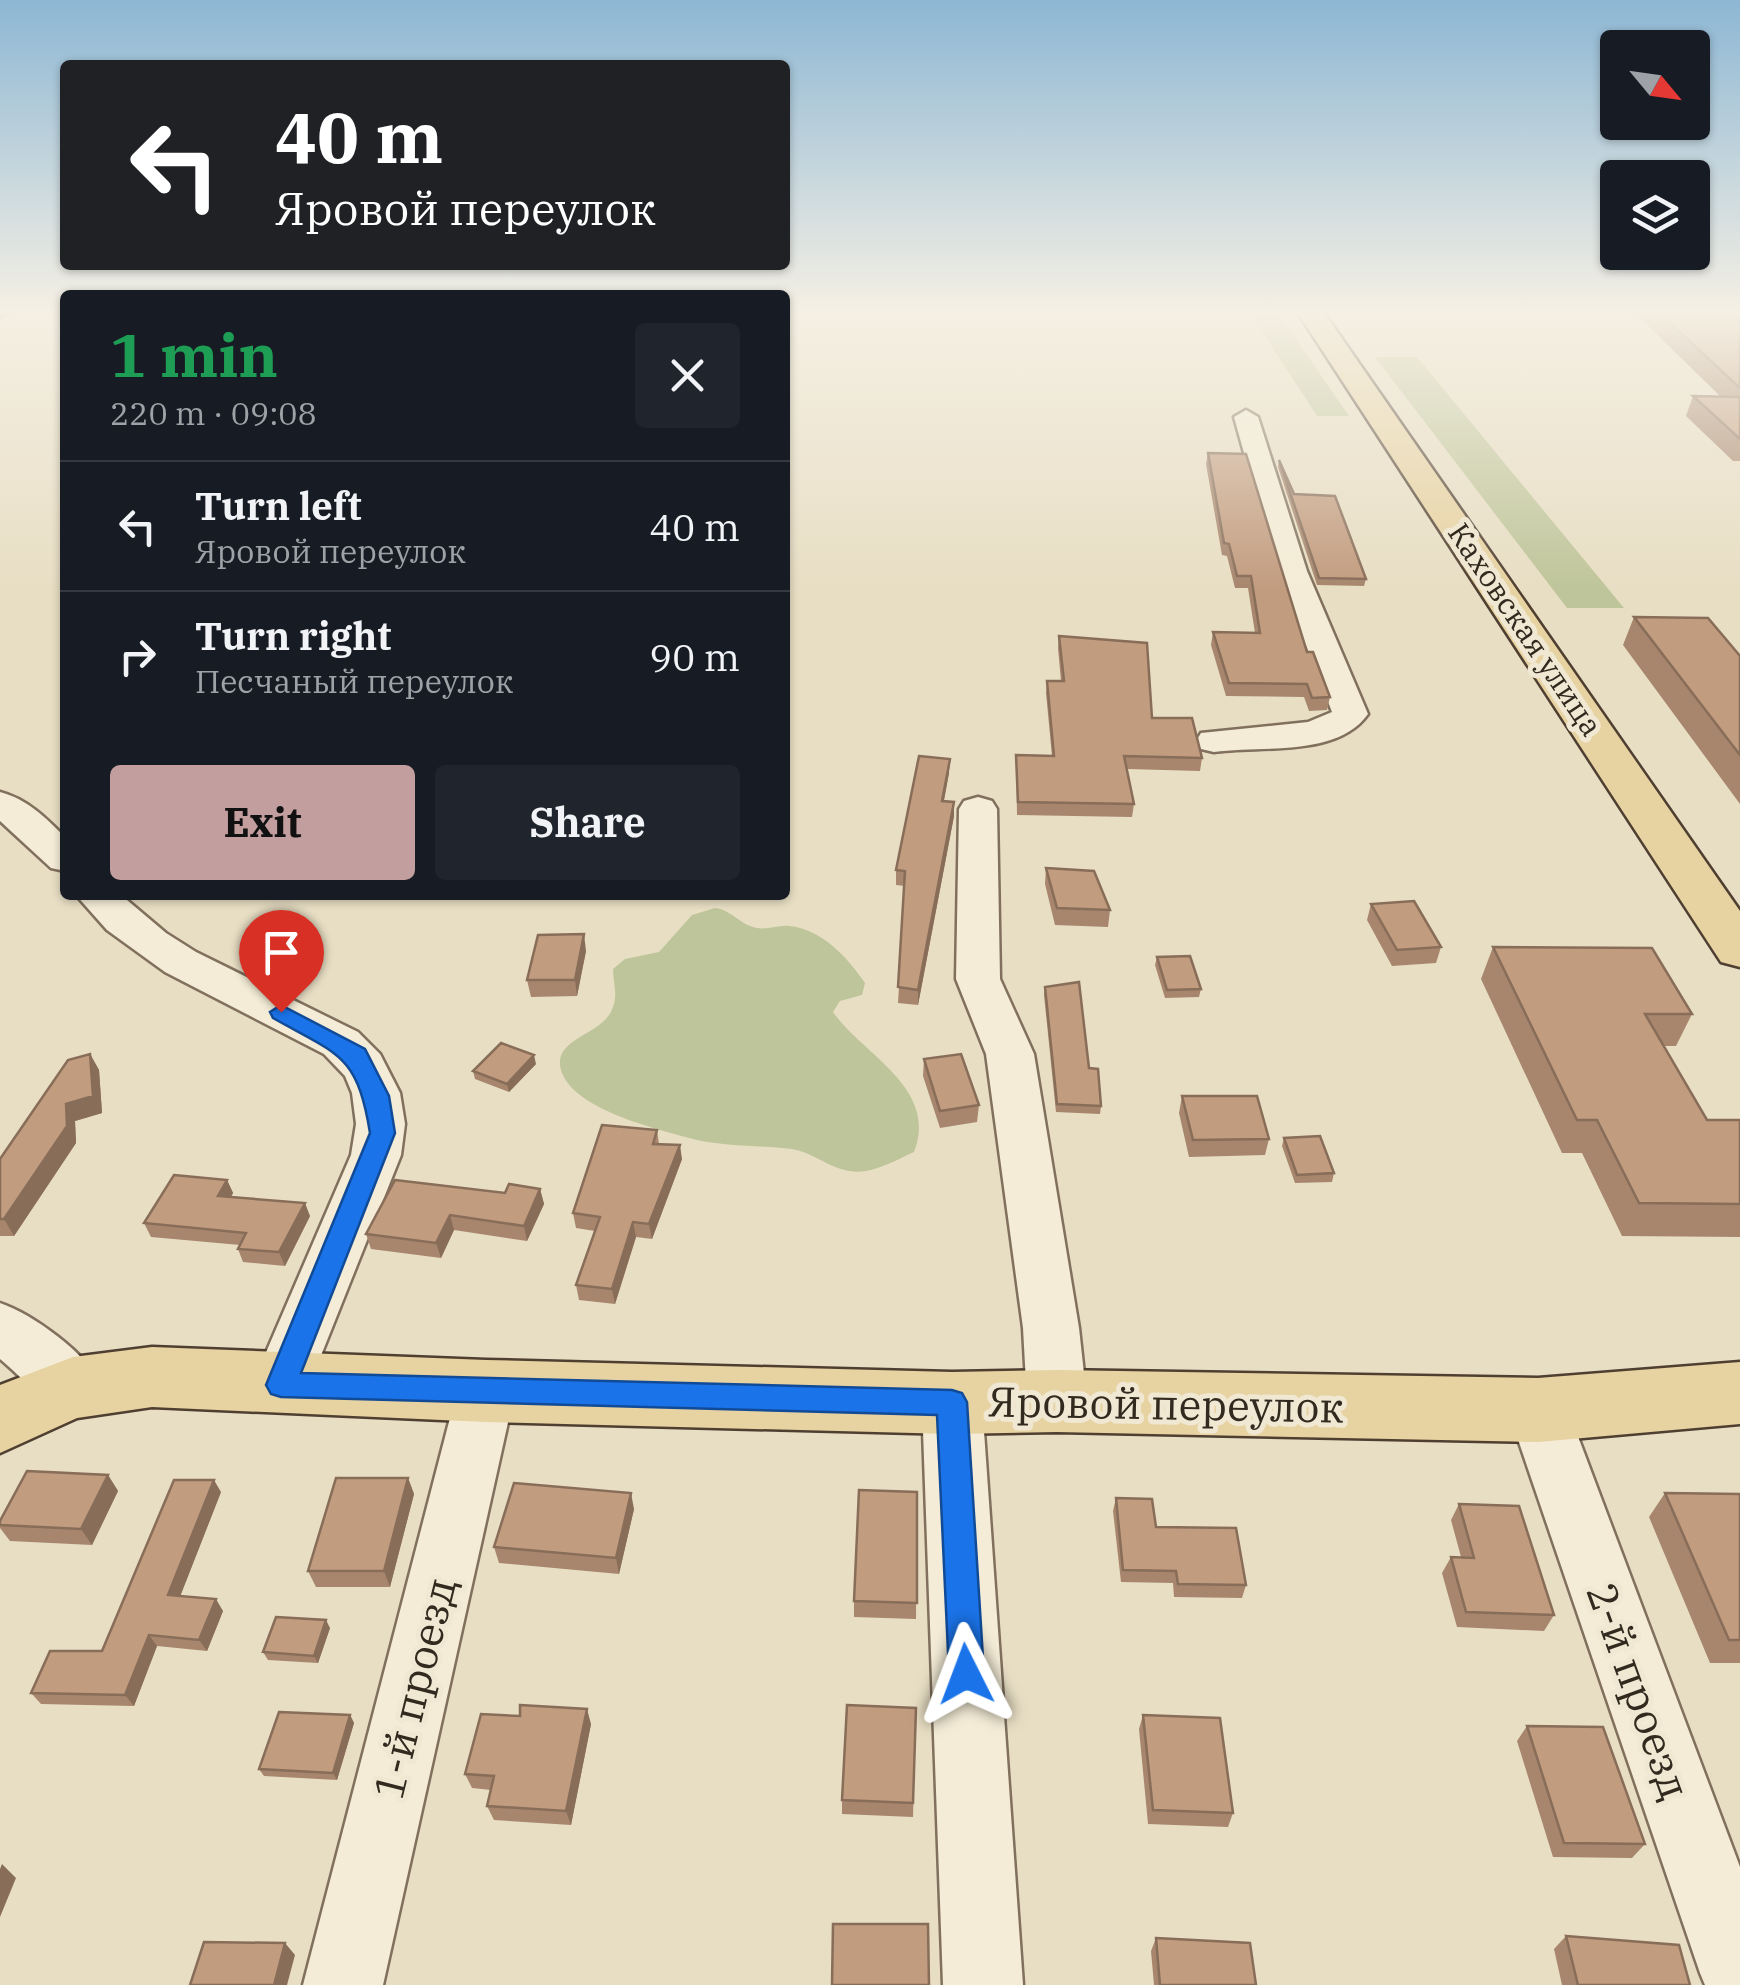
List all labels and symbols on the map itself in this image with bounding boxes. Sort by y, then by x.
north arrow [1600,30,1710,140]
street label: Каховская улица [1440,515,1612,743]
pin [239,910,324,1013]
street label: Яровой переулок [988,1373,1344,1435]
street label: 1-й проезд [360,1572,468,1804]
street label: 2-й проезд [1574,1575,1704,1807]
position arrow [914,1622,1018,1726]

